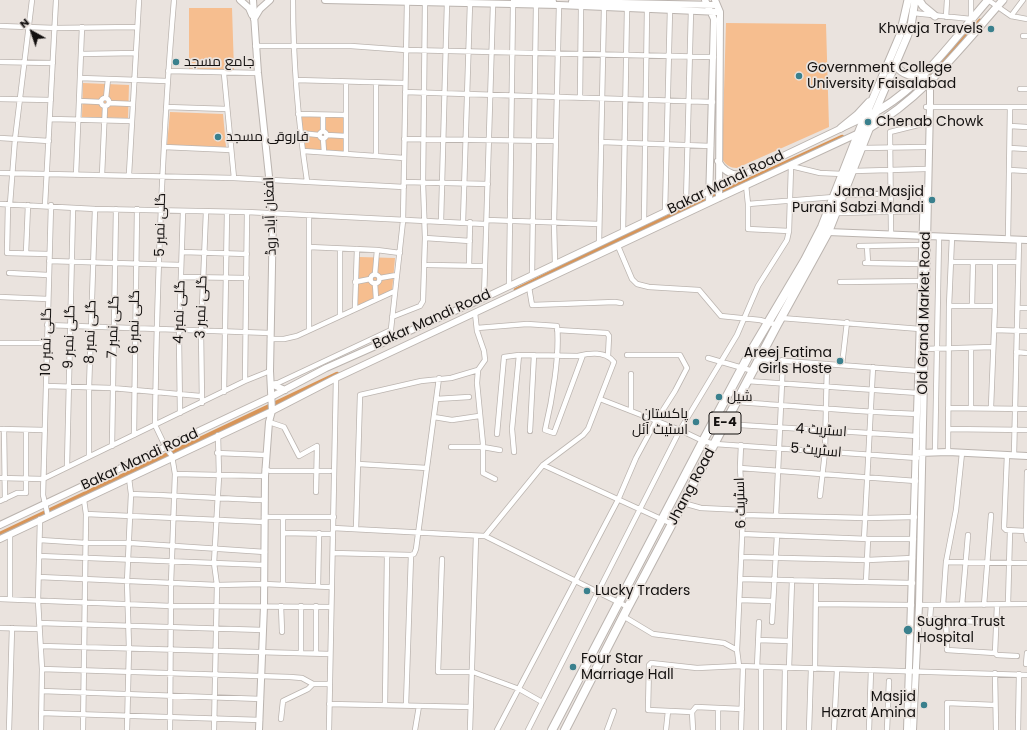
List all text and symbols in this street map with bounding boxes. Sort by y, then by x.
north arrow [12,12,52,52]
text: N [16,14,33,32]
place label: Khwaja Travels [878,21,983,37]
marker: Khwaja Travels [986,24,996,34]
place label: جامع مسجد [184,54,254,70]
marker: جامع مسجد [171,57,181,67]
place label: Government College University Faisalabad [807,60,956,92]
marker: Government College University Faisalabad [794,71,804,81]
place label: Chenab Chowk [876,114,983,130]
marker: Chenab Chowk [863,117,873,127]
place label: فاروقی مسجد [226,129,309,145]
marker: فاروقی مسجد [213,132,223,142]
street label: Bakar Mandi Road [665,148,787,218]
street label: افغان آباد روڈ [261,176,281,256]
place label: Jama Masjid Purani Sabzi Mandi [792,184,924,216]
street label: گلی نمبر 5 [152,193,170,257]
marker: Jama Masjid Purani Sabzi Mandi [927,195,937,205]
street label: Old Grand Market Road [915,231,935,395]
street label: گلی نمبر 3 [192,275,212,339]
street label: گلی نمبر 4 [170,280,190,344]
street label: Bakar Mandi Road [370,286,494,354]
street label: گلی نمبر 6 [126,290,144,354]
street label: گلی نمبر 7 [105,295,123,359]
street label: گلی نمبر 8 [81,300,101,364]
street label: گلی نمبر 9 [60,305,80,369]
street label: گلی نمبر 10 [38,308,56,376]
place label: Areej Fatima Girls Hoste [744,345,832,378]
marker: Areej Fatima Girls Hoste [835,356,845,366]
place label: شیل [727,389,752,405]
marker: شیل [714,392,724,402]
place label: پاکستان اسٹیٹ آئل [632,406,688,438]
road number: E-4 [709,412,741,434]
marker: پاکستان اسٹیٹ آئل [691,417,701,427]
street label: اسٹریٹ 4 [795,421,847,441]
street label: Bakar Mandi Road [79,426,201,494]
street label: اسٹریٹ 5 [790,440,842,462]
street label: Jhang Road [665,446,719,528]
street label: اسٹریٹ 6 [732,477,750,529]
place label: Lucky Traders [595,583,690,599]
marker: Lucky Traders [582,586,592,596]
place label: Sughra Trust Hospital [917,614,1005,646]
marker: Sughra Trust Hospital [902,624,914,636]
place label: Four Star Marriage Hall [581,651,674,684]
marker: Four Star Marriage Hall [568,662,578,672]
place label: Masjid Hazrat Amina [821,689,916,722]
marker: Masjid Hazrat Amina [919,700,929,710]

